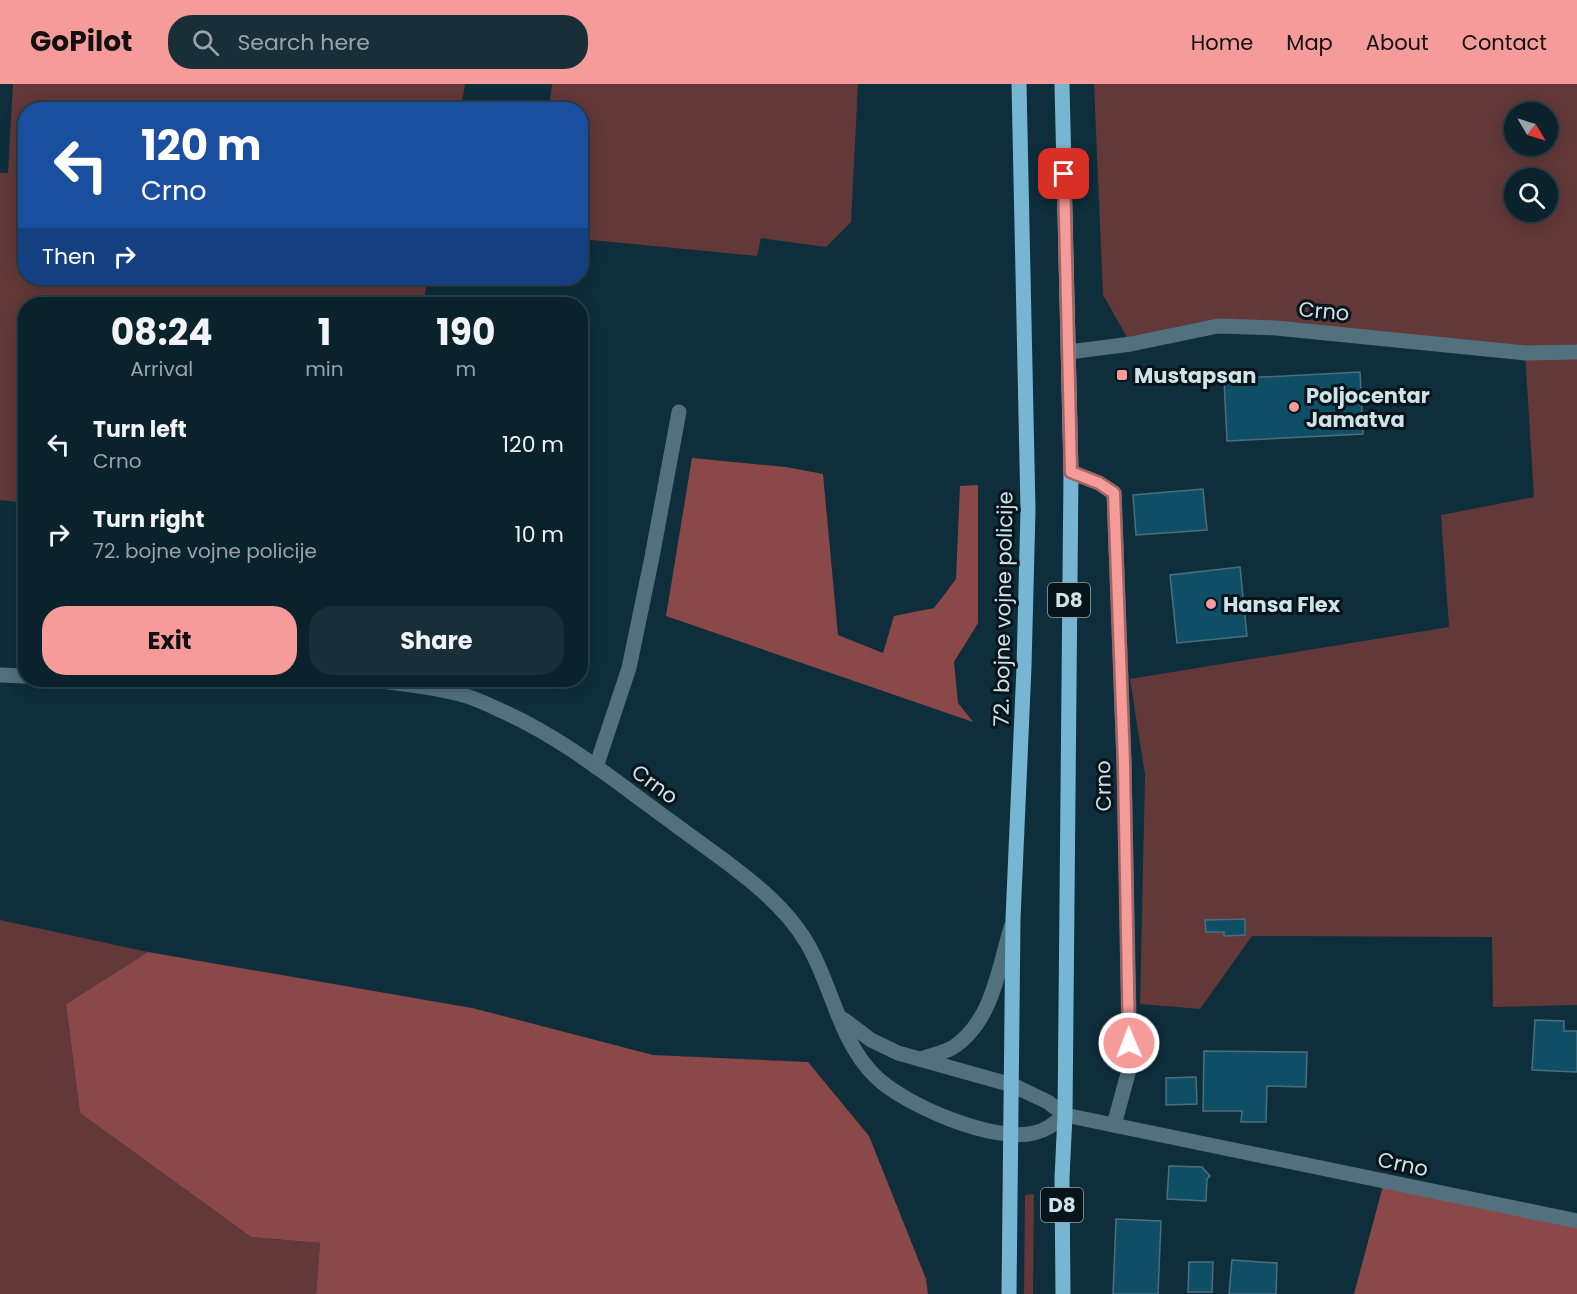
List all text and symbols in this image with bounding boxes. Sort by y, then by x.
search box [168,15,588,69]
text: GoPilot [30,22,132,61]
icon: search [189,26,222,59]
text: Search here [237,27,370,58]
text: Home [1191,28,1253,57]
text: Map [1286,28,1333,57]
text: About [1366,28,1429,57]
text: Contact [1462,28,1547,57]
north arrow [1504,102,1558,156]
map controls [1504,102,1558,222]
text: 120 m [141,116,262,175]
icon: left [42,126,120,204]
pin [1038,148,1089,199]
icon: arrive [1047,157,1080,190]
button: search [1504,168,1558,222]
text: Crno [141,172,206,209]
icon: right [108,240,141,273]
text: Then [42,241,96,272]
street label: Crno [1297,294,1351,328]
text: 08:24 [111,307,213,358]
text: 1 [318,307,331,358]
text: 190 [436,307,495,358]
text: Arrival [130,355,193,383]
text: min [305,355,344,383]
text: m [455,355,476,383]
place label: Mustapsan [1134,361,1256,390]
marker: Mustapsan [1115,368,1129,382]
place label: Poljocentar Jamatva [1306,381,1430,434]
marker: Poljocentar Jamatva [1287,400,1301,414]
text: Turn left [93,414,187,445]
icon: left [42,428,75,461]
text: 120 m [502,429,564,460]
text: Crno [93,447,142,475]
street label: 72. bojne vojne policije [986,491,1020,727]
text: Turn right [93,504,204,535]
icon: right [42,518,75,551]
text: 10 m [515,519,564,550]
text: 72. bojne vojne policije [93,537,317,565]
road number: D8 [1048,583,1090,617]
place label: Hansa Flex [1223,590,1341,619]
marker: Hansa Flex [1204,597,1218,611]
button: Exit [42,606,297,675]
button: Share [309,606,564,675]
street label: Crno [626,757,684,811]
street label: Crno [1088,760,1118,812]
position arrow [1097,1011,1161,1075]
street label: Crno [1375,1145,1431,1183]
road number: D8 [1041,1188,1083,1222]

